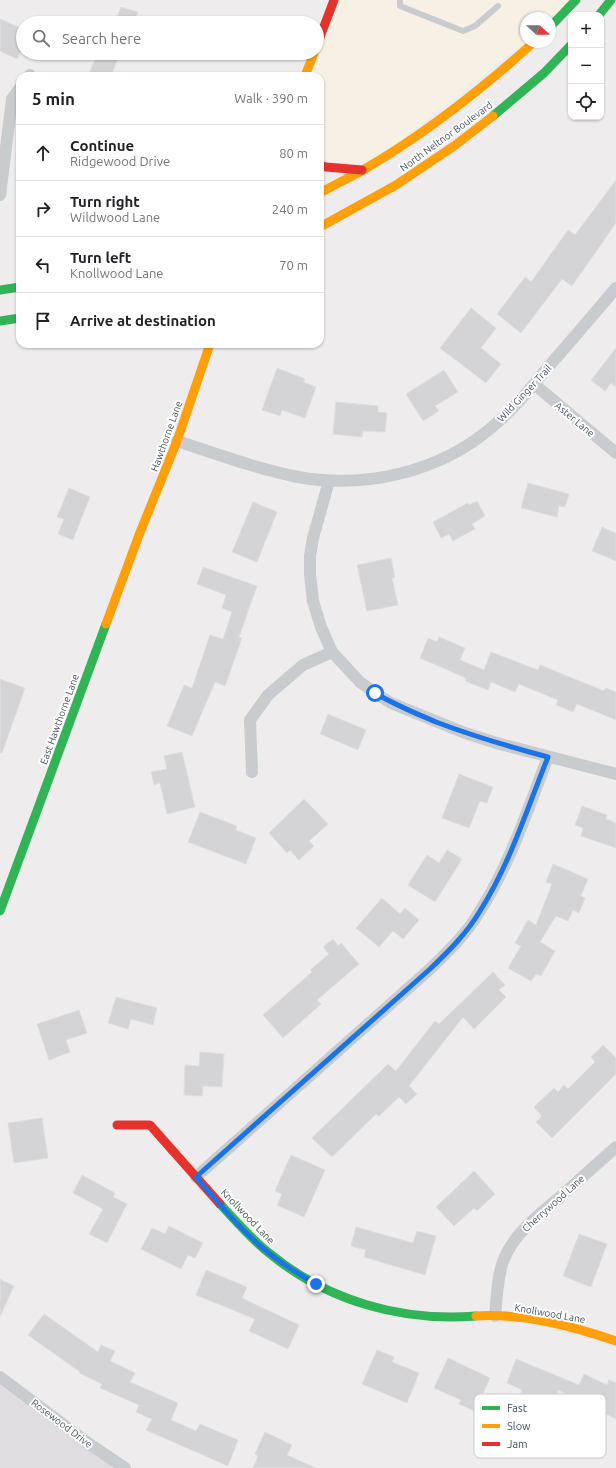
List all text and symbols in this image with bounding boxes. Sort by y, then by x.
north arrow [520,12,556,48]
map controls [568,12,604,120]
button: + [568,12,604,48]
search box [16,16,324,60]
icon: search [30,27,52,49]
text: Search here [62,30,141,47]
button: − [568,48,604,84]
button: locate [568,84,604,120]
text: 5 min [32,89,75,108]
text: Walk · 390 m [234,91,308,105]
street label: North Neltnor Boulevard [398,99,495,174]
text: Continue [70,137,134,154]
icon: ahead [32,142,54,164]
text: 80 m [279,146,308,160]
text: Ridgewood Drive [70,154,170,168]
text: Turn right [70,193,140,210]
icon: right [32,198,54,220]
text: 240 m [272,202,308,216]
text: Wildwood Lane [70,210,160,224]
text: Turn left [70,249,131,266]
icon: left [32,254,54,276]
text: 70 m [279,258,308,272]
text: Knollwood Lane [70,266,164,280]
icon: arrive [32,310,54,332]
text: Arrive at destination [70,312,216,329]
street label: Wild Ginger Trail [495,362,554,424]
street label: Hawthorne Lane [149,399,184,473]
street label: Aster Lane [553,400,597,439]
street label: East Hawthorne Lane [38,672,81,766]
route start [366,684,384,702]
street label: Cherrywood Lane [520,1173,586,1234]
street label: Knollwood Lane [219,1187,277,1246]
route end [307,1275,325,1293]
street label: Knollwood Lane [514,1302,586,1325]
legend [474,1394,606,1458]
street label: Rosewood Drive [29,1397,94,1450]
text: Fast [507,1402,528,1414]
text: Slow [507,1420,531,1432]
text: Jam [507,1438,528,1450]

